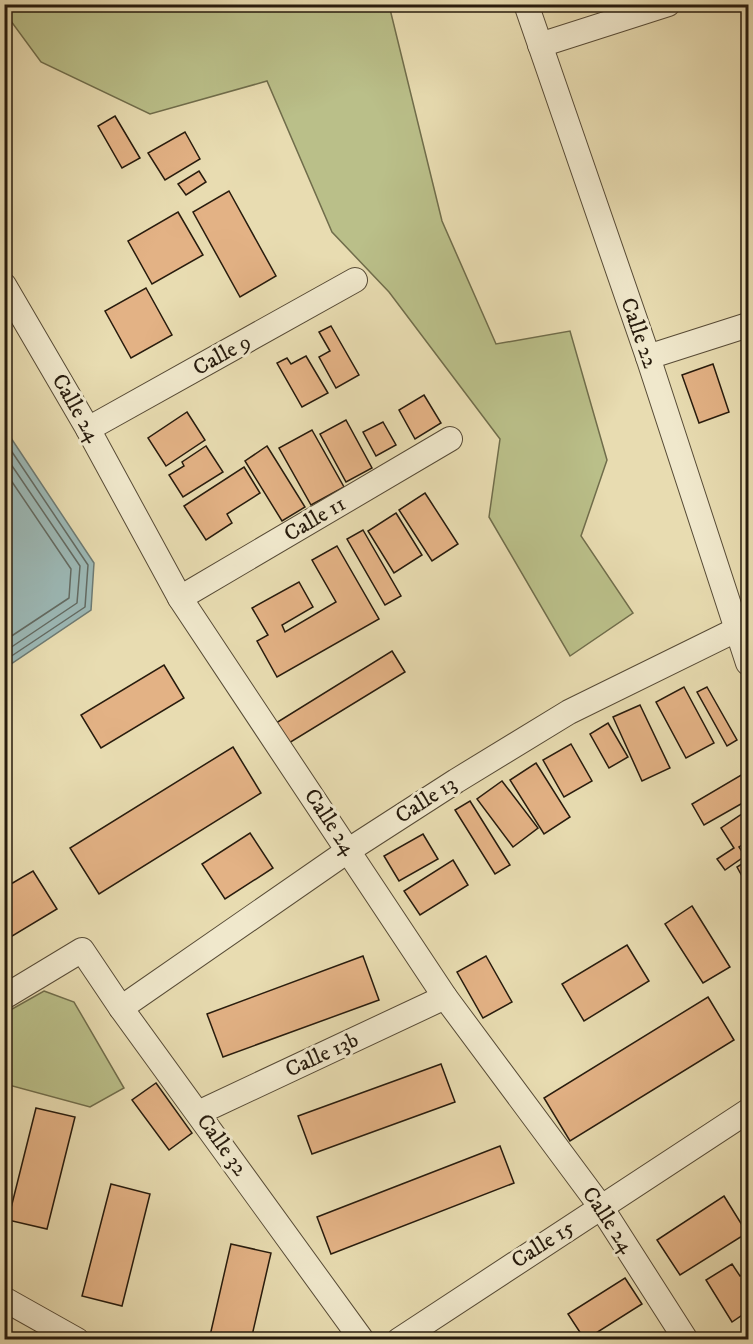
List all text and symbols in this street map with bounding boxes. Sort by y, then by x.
street label: Calle 22 [614,294,664,372]
street label: Calle 9 [188,328,256,382]
street label: Calle 24 [46,369,107,448]
street label: Calle 11 [279,490,351,548]
street label: Calle 13 [390,770,462,830]
street label: Calle 24 [298,784,363,861]
street label: Calle 13b [281,1026,363,1084]
street label: Calle 32 [191,1109,254,1181]
street label: Calle 24 [576,1182,641,1259]
street label: Calle 15 [506,1214,580,1274]

